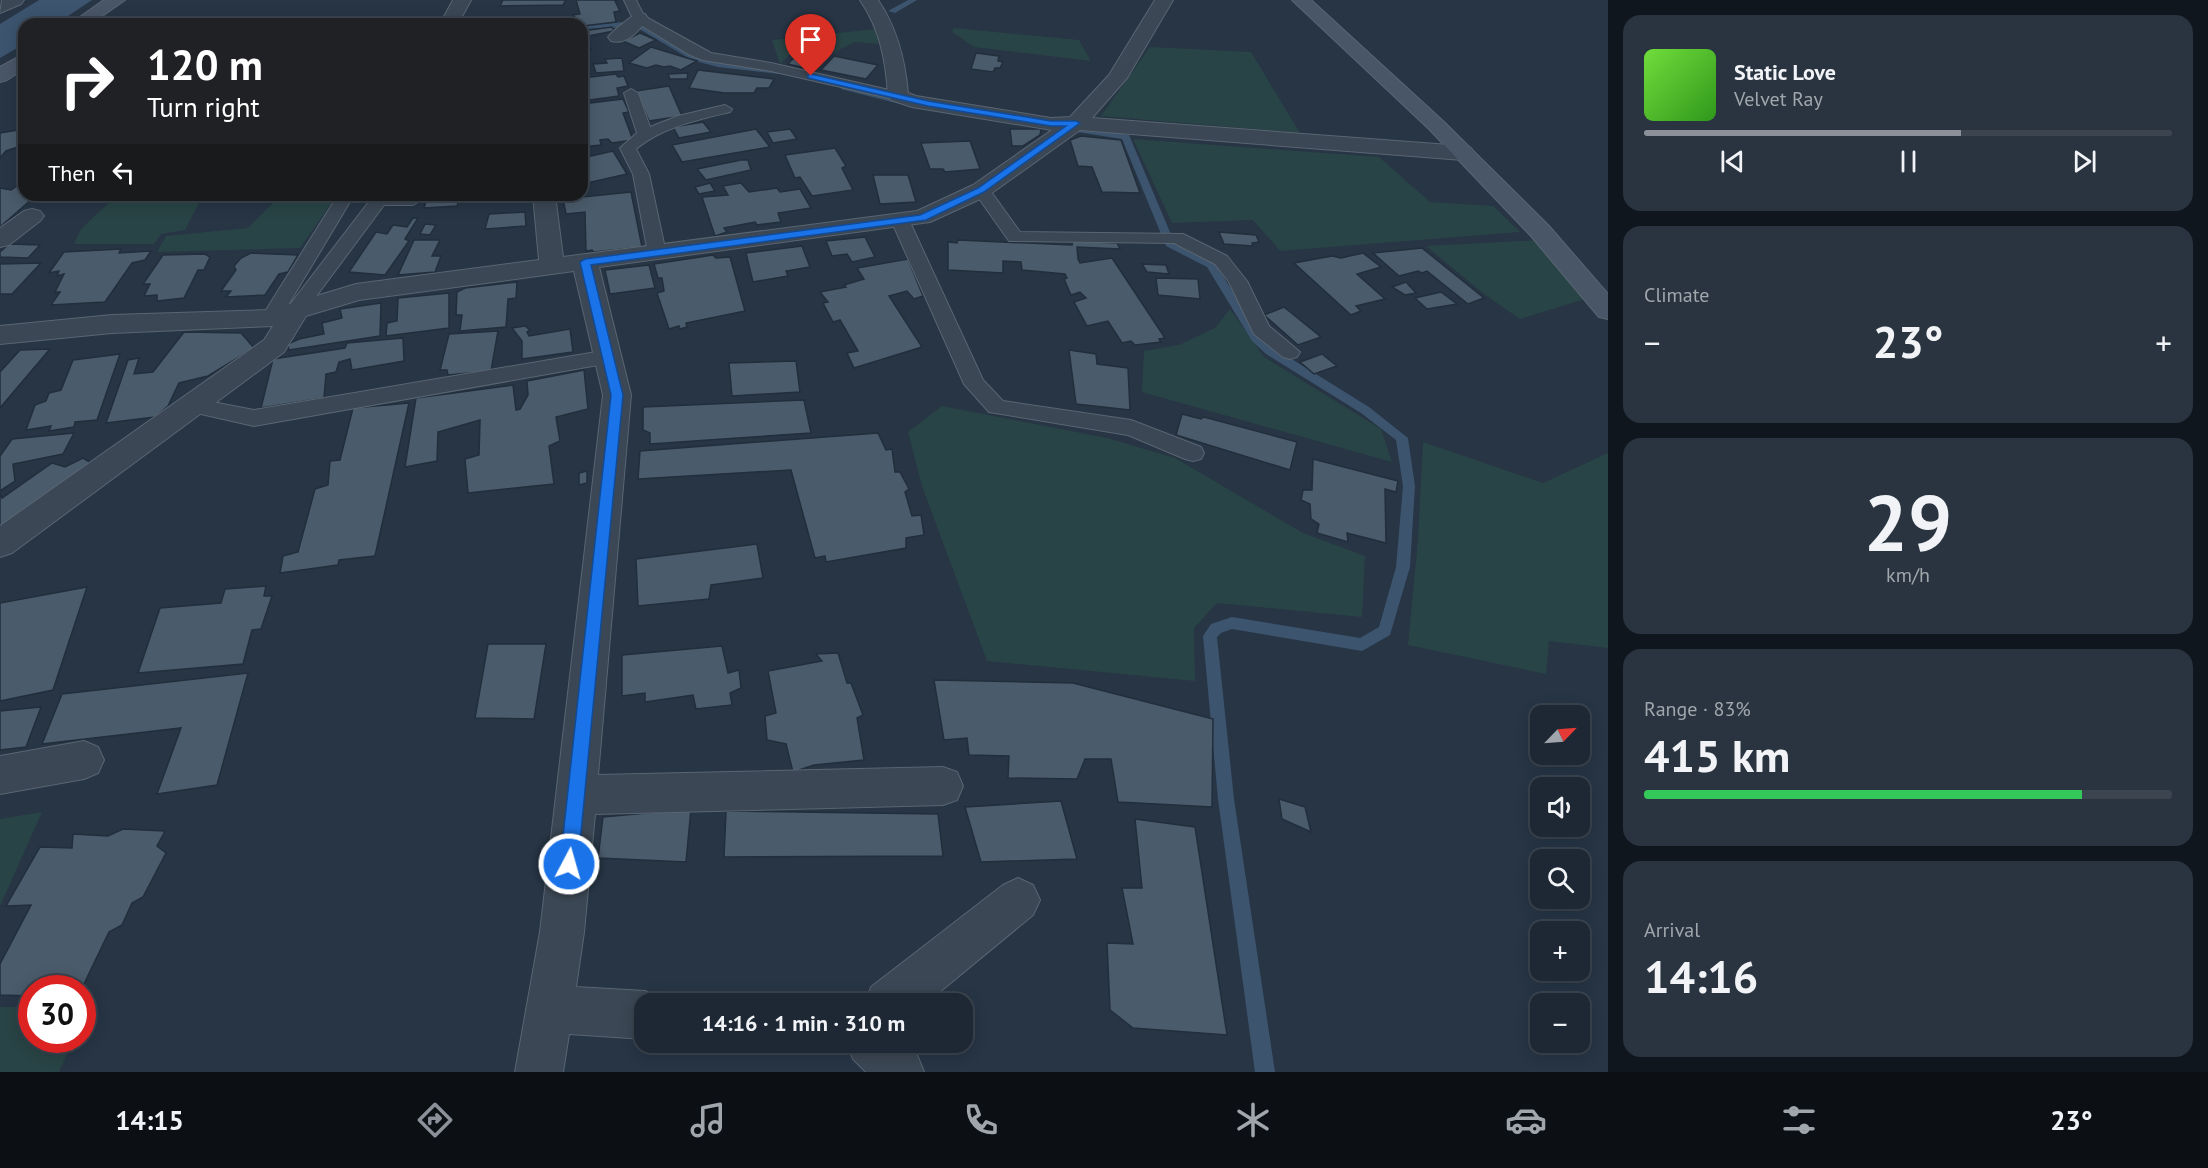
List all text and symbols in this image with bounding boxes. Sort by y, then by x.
pin [785,14,836,76]
icon: arrive [794,23,827,56]
text: 120 m [147,37,263,92]
icon: right [48,42,126,120]
text: Static Love [1734,58,1836,86]
text: Velvet Ray [1734,86,1823,112]
text: Turn right [147,90,260,124]
icon: previous [1716,145,1749,178]
icon: pause [1892,145,1925,178]
icon: next [2068,145,2101,178]
icon: left [107,156,140,189]
text: Then [48,159,95,187]
text: Climate [1644,282,1710,308]
text: 23° [1873,312,1943,370]
text: − [1644,321,1661,364]
text: + [2155,321,2172,364]
text: 29 [1864,472,1952,573]
text: km/h [1886,562,1930,588]
text: Range · 83% [1644,696,1751,722]
north arrow [1530,705,1590,765]
map controls [1530,705,1590,1053]
text: 415 km [1644,726,1790,784]
button: sound [1530,777,1590,837]
position arrow [537,832,601,896]
button: search [1530,849,1590,909]
text: Arrival [1644,917,1700,943]
button: + [1530,921,1590,981]
text: 14:16 [1644,947,1758,1005]
speed limit sign: 30 [18,975,96,1053]
button: − [1530,993,1590,1053]
text: 14:16 · 1 min · 310 m [702,1009,905,1037]
icon: directions [414,1099,456,1141]
icon: music [687,1099,729,1141]
icon: phone [960,1099,1002,1141]
icon: climate [1232,1099,1274,1141]
icon: car [1505,1099,1547,1141]
icon: filters [1778,1099,1820,1141]
text: 14:15 [115,1103,184,1137]
text: 23° [2050,1103,2093,1137]

